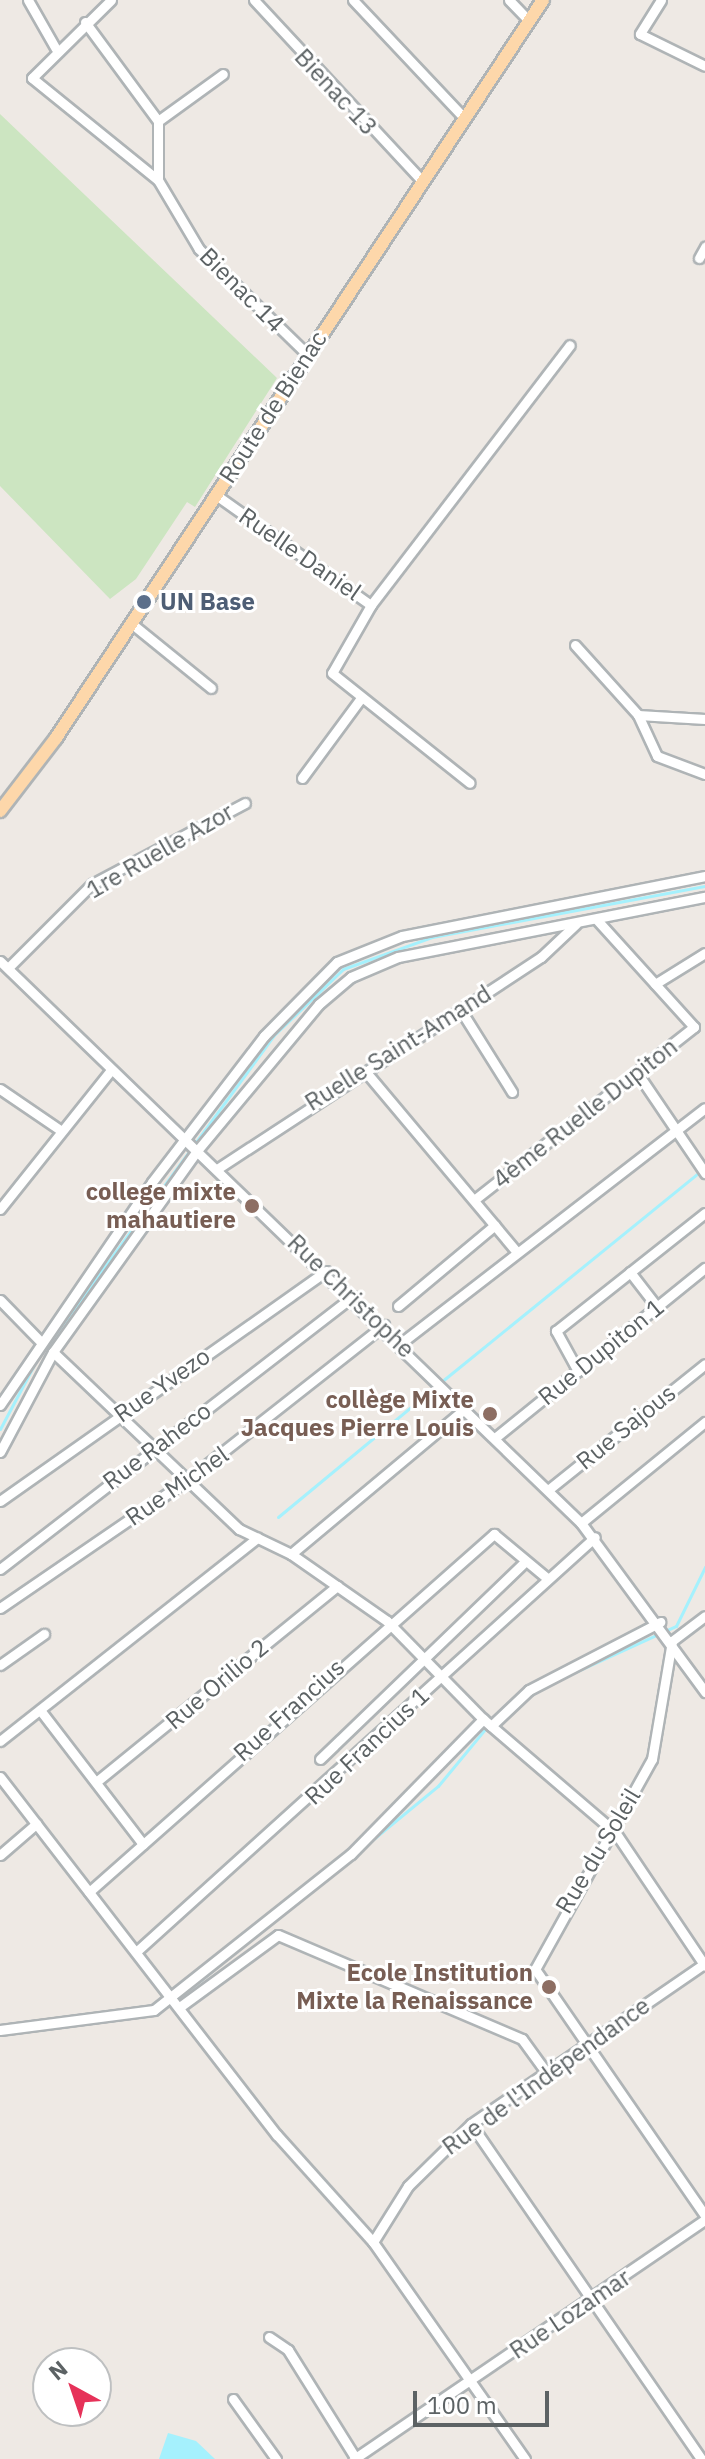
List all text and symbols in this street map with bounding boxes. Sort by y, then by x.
street label: Bienac 13 [289,43,383,141]
street label: Bienac 14 [194,242,290,338]
street label: Route de Bienac [213,326,333,488]
street label: Ruelle Daniel [233,501,367,607]
place label: UN Base [160,588,255,616]
marker: UN Base [135,593,153,611]
street label: 1re Ruelle Azor [82,797,238,905]
street label: Ruelle Saint-Amand [300,979,496,1117]
street label: 4ème Ruelle Dupiton [487,1032,683,1194]
place label: college mixte mahautiere [86,1178,236,1234]
marker: college mixte mahautiere [243,1197,261,1215]
street label: Rue Christophe [282,1228,420,1364]
street label: Rue Dupiton 1 [533,1293,669,1411]
street label: Rue Yvezo [108,1342,216,1428]
street label: Rue Sajous [571,1378,681,1476]
place label: collège Mixte Jacques Pierre Louis [241,1386,474,1442]
street label: Rue Raheco [97,1396,217,1496]
marker: collège Mixte Jacques Pierre Louis [481,1405,499,1423]
street label: Rue Michel [120,1440,234,1532]
street label: Rue Orilio 2 [160,1633,274,1735]
street label: Rue Francius [228,1653,350,1767]
street label: Rue Francius 1 [299,1681,435,1811]
street label: Rue du Soleil [549,1783,647,1919]
place label: Ecole Institution Mixte la Renaissance [296,1959,533,2015]
marker: Ecole Institution Mixte la Renaissance [540,1978,558,1996]
street label: Rue de l'Indépendance [437,1991,655,2161]
street label: Rue Lozamar [504,2263,636,2365]
north arrow [32,2347,112,2427]
text: N [42,2354,73,2386]
scale bar [417,2375,553,2425]
text: 100 m [427,2389,497,2421]

